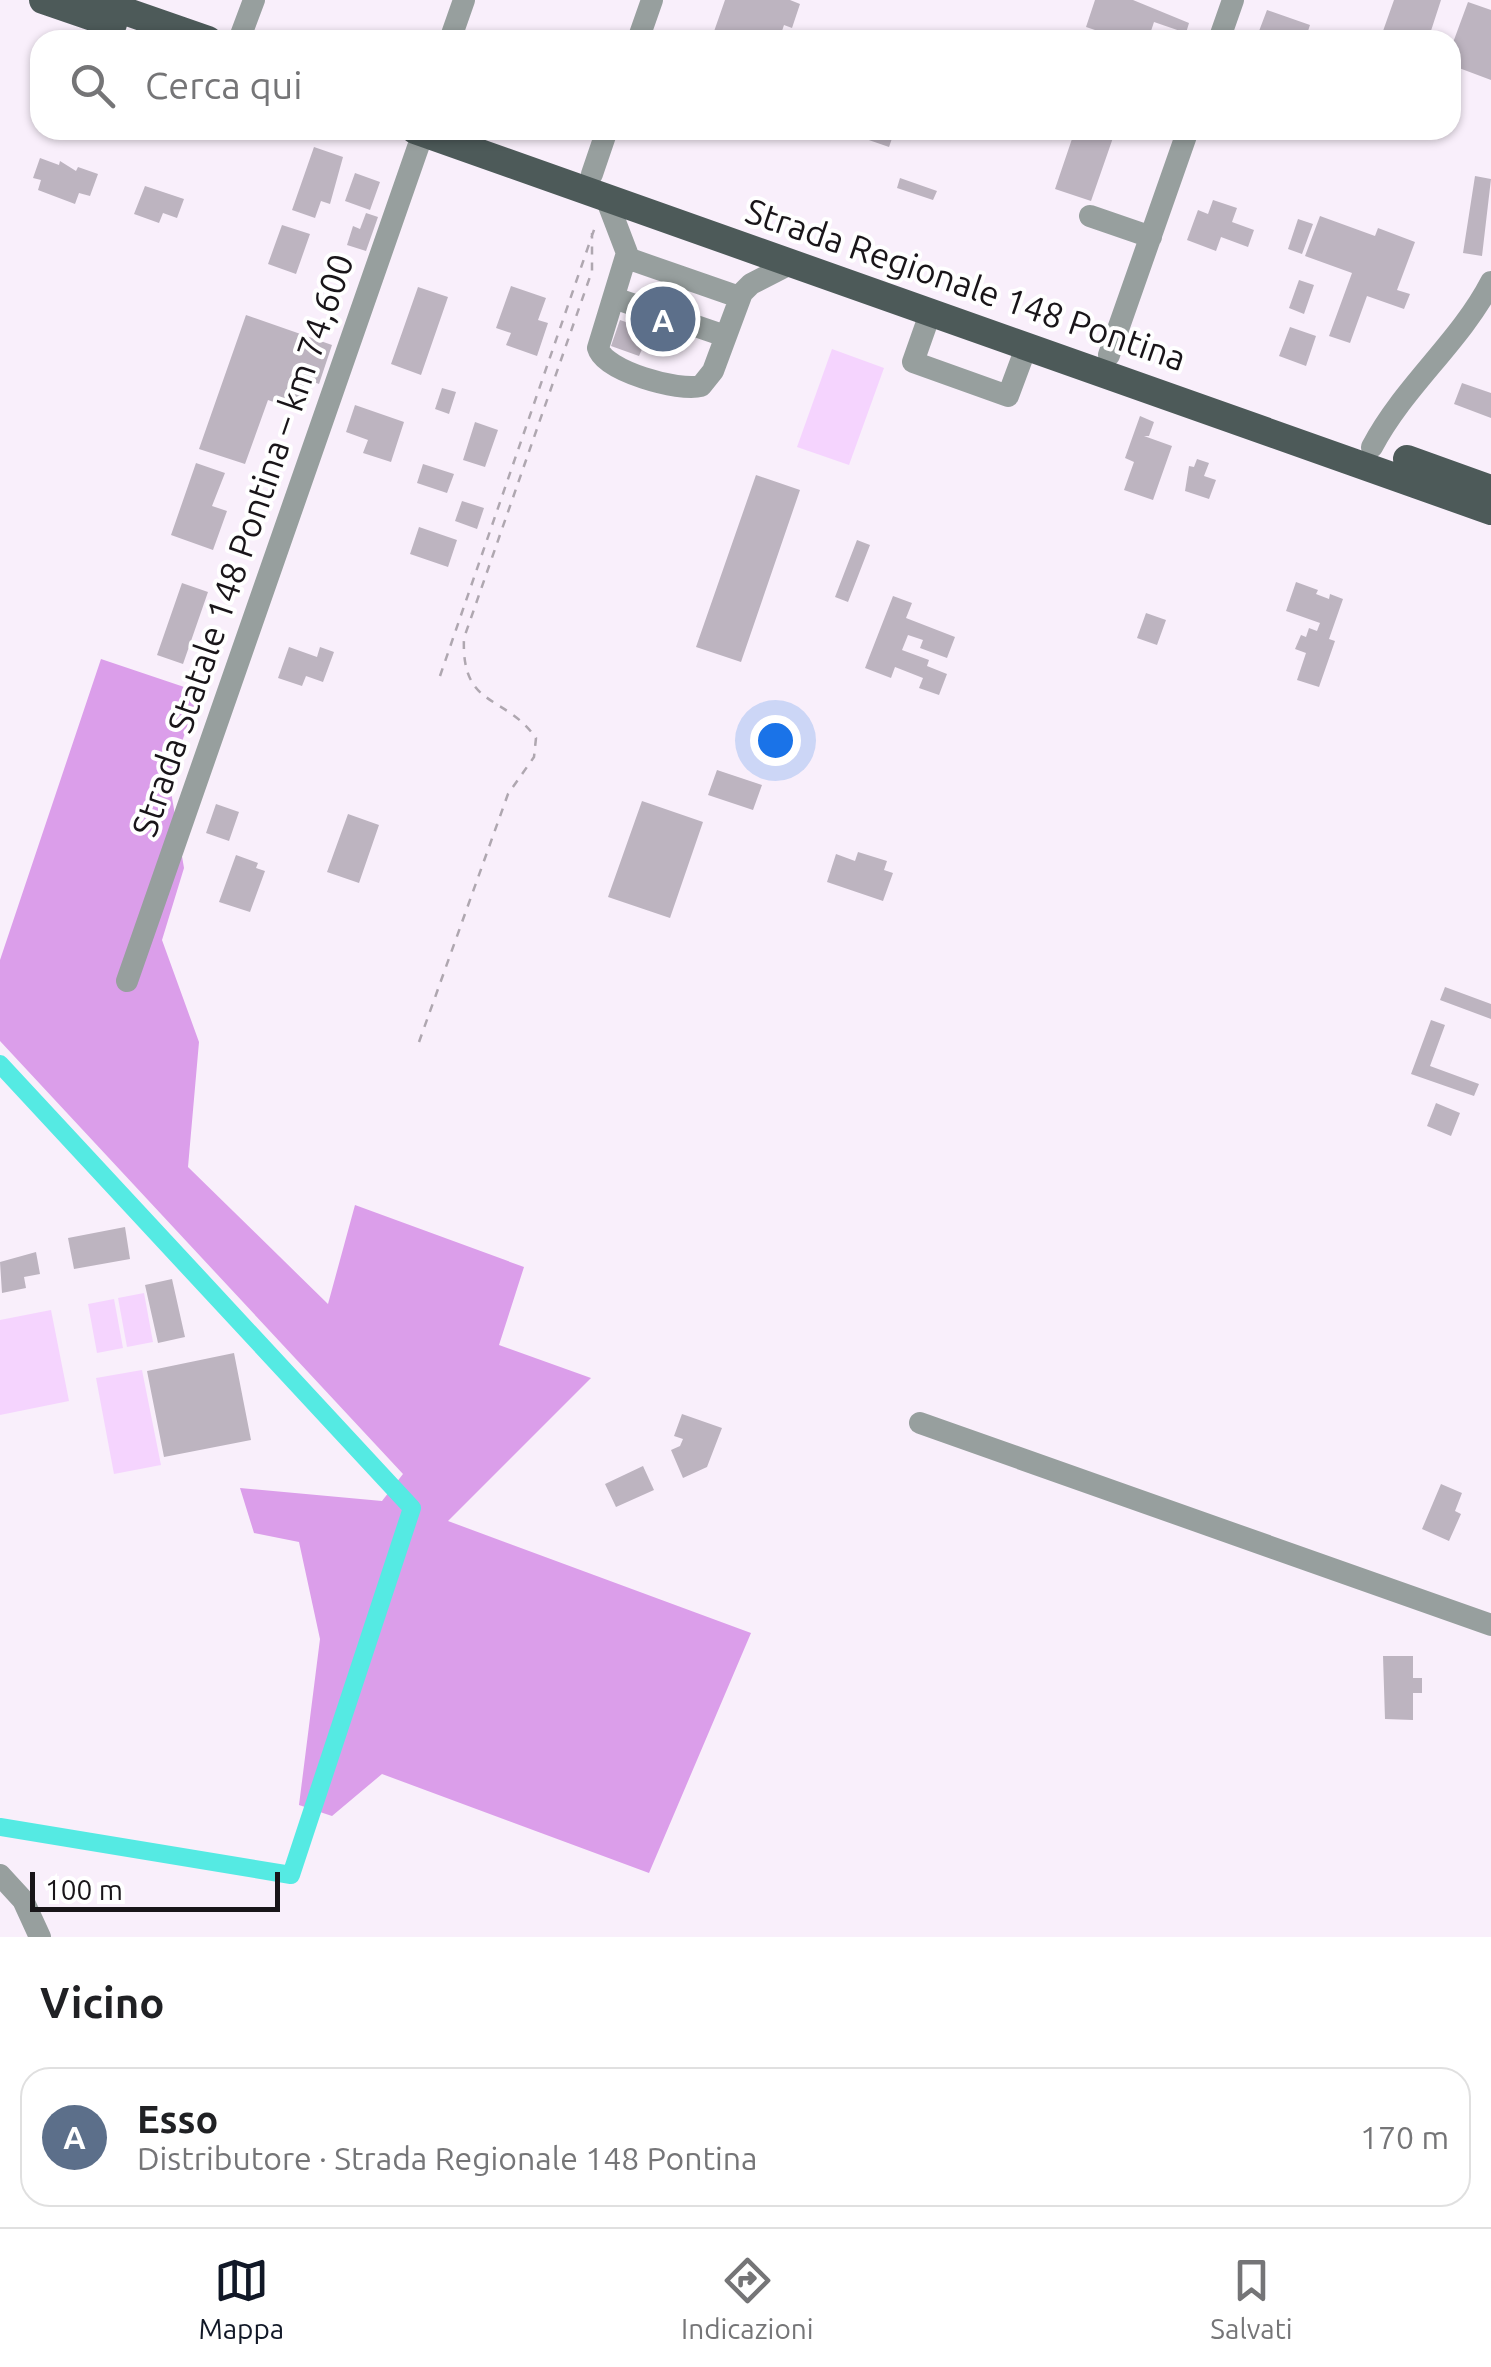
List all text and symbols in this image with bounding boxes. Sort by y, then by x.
search box [30,30,1461,140]
icon: search [65,58,120,113]
text: Cerca qui [145,64,303,106]
street label: Strada Regionale 148 Pontina [741,190,1191,378]
street label: Strada Statale 148 Pontina – km 74,600 [123,249,361,841]
pin: A [630,282,696,356]
your location [750,715,801,766]
scale bar [30,1867,280,1912]
text: 100 m [45,1874,123,1905]
text: Vicino [40,1979,165,2026]
text: Esso [137,2098,218,2140]
text: A [63,2119,86,2155]
text: 170 m [1360,2119,1449,2155]
text: Distributore · Strada Regionale 148 Pontina [137,2140,757,2176]
tab: Mappa [198,2253,284,2344]
tab: Indicazioni [681,2253,814,2344]
tab: Salvati [1210,2253,1293,2344]

